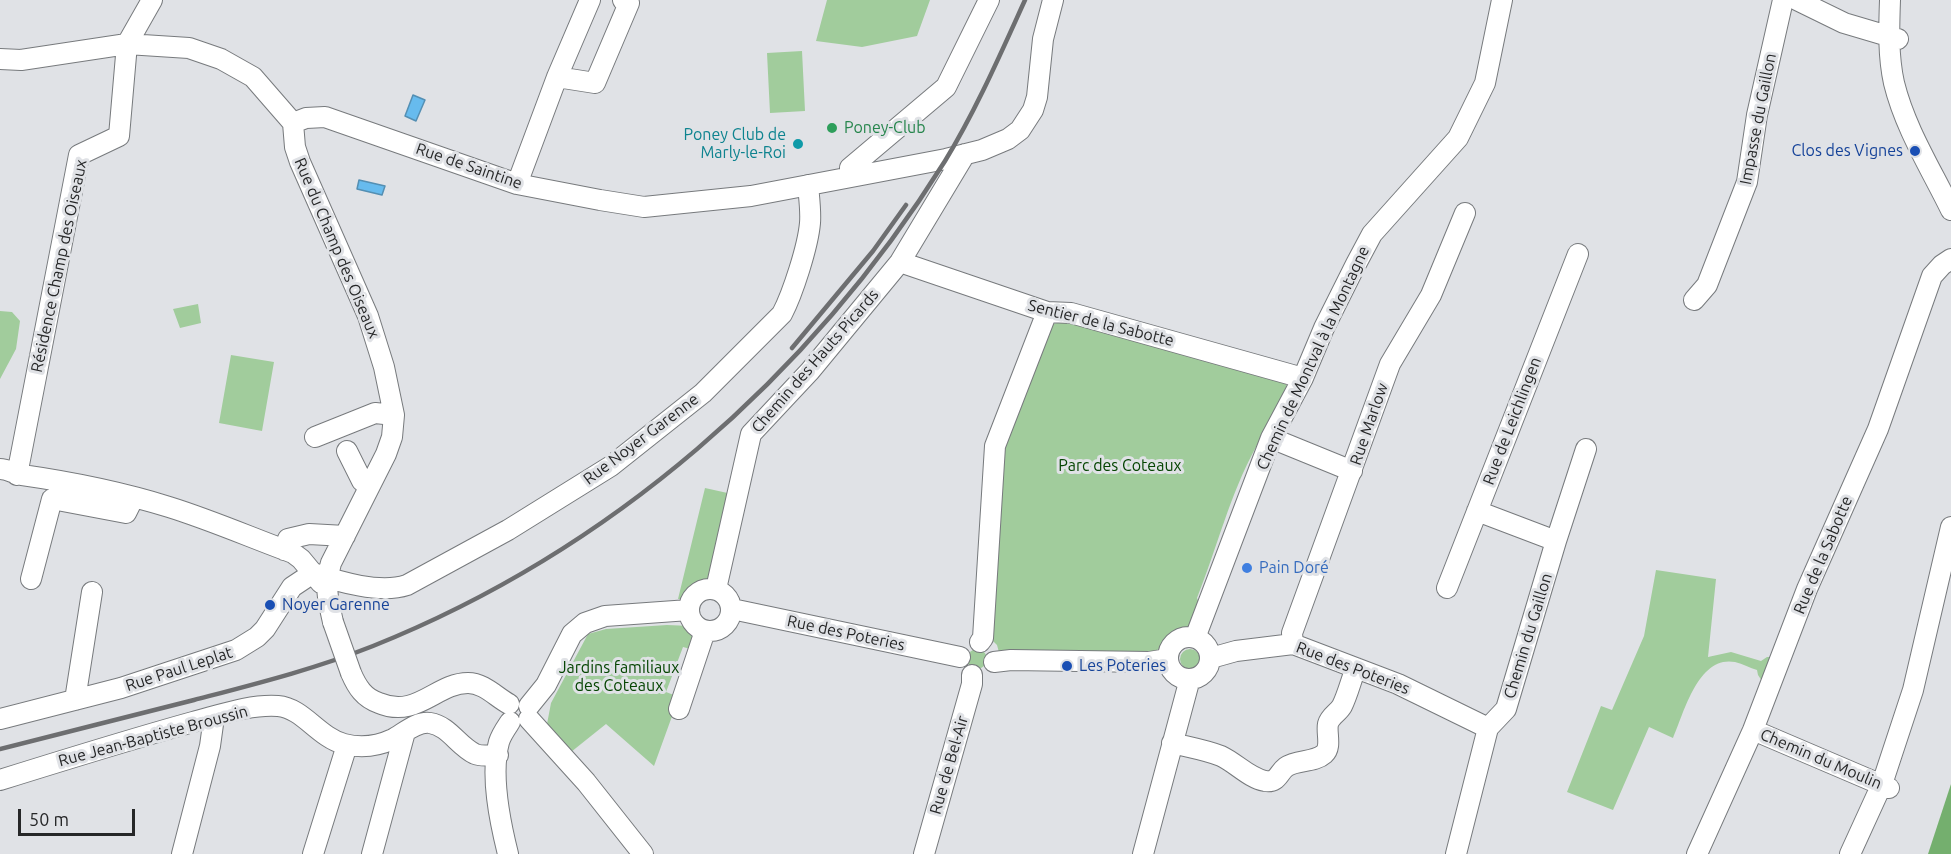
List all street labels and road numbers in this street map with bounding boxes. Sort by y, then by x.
street label: Impasse du Gaillon [1736,52,1780,186]
street label: Rue de Saintine [413,139,525,193]
street label: Rue du Champ des Oiseaux [290,155,384,341]
street label: Résidence Champ des Oiseaux [27,158,91,374]
street label: Chemin de Montval à la Montagne [1253,243,1373,473]
street label: Chemin des Hauts Picards [747,285,883,437]
street label: Sentier de la Sabotte [1026,296,1176,350]
street label: Rue de Leichlingen [1479,354,1545,488]
street label: Rue Marlow [1346,380,1392,468]
street label: Rue Noyer Garenne [580,389,702,489]
street label: Rue de la Sabotte [1789,493,1857,617]
street label: Chemin du Gaillon [1500,571,1556,701]
street label: Rue des Poteries [785,611,907,655]
street label: Rue des Poteries [1294,638,1412,698]
street label: Rue Paul Leplat [123,643,235,695]
street label: Rue Jean-Baptiste Broussin [56,701,250,771]
street label: Rue de Bel-Air [926,714,972,816]
street label: Chemin du Moulin [1757,725,1885,793]

